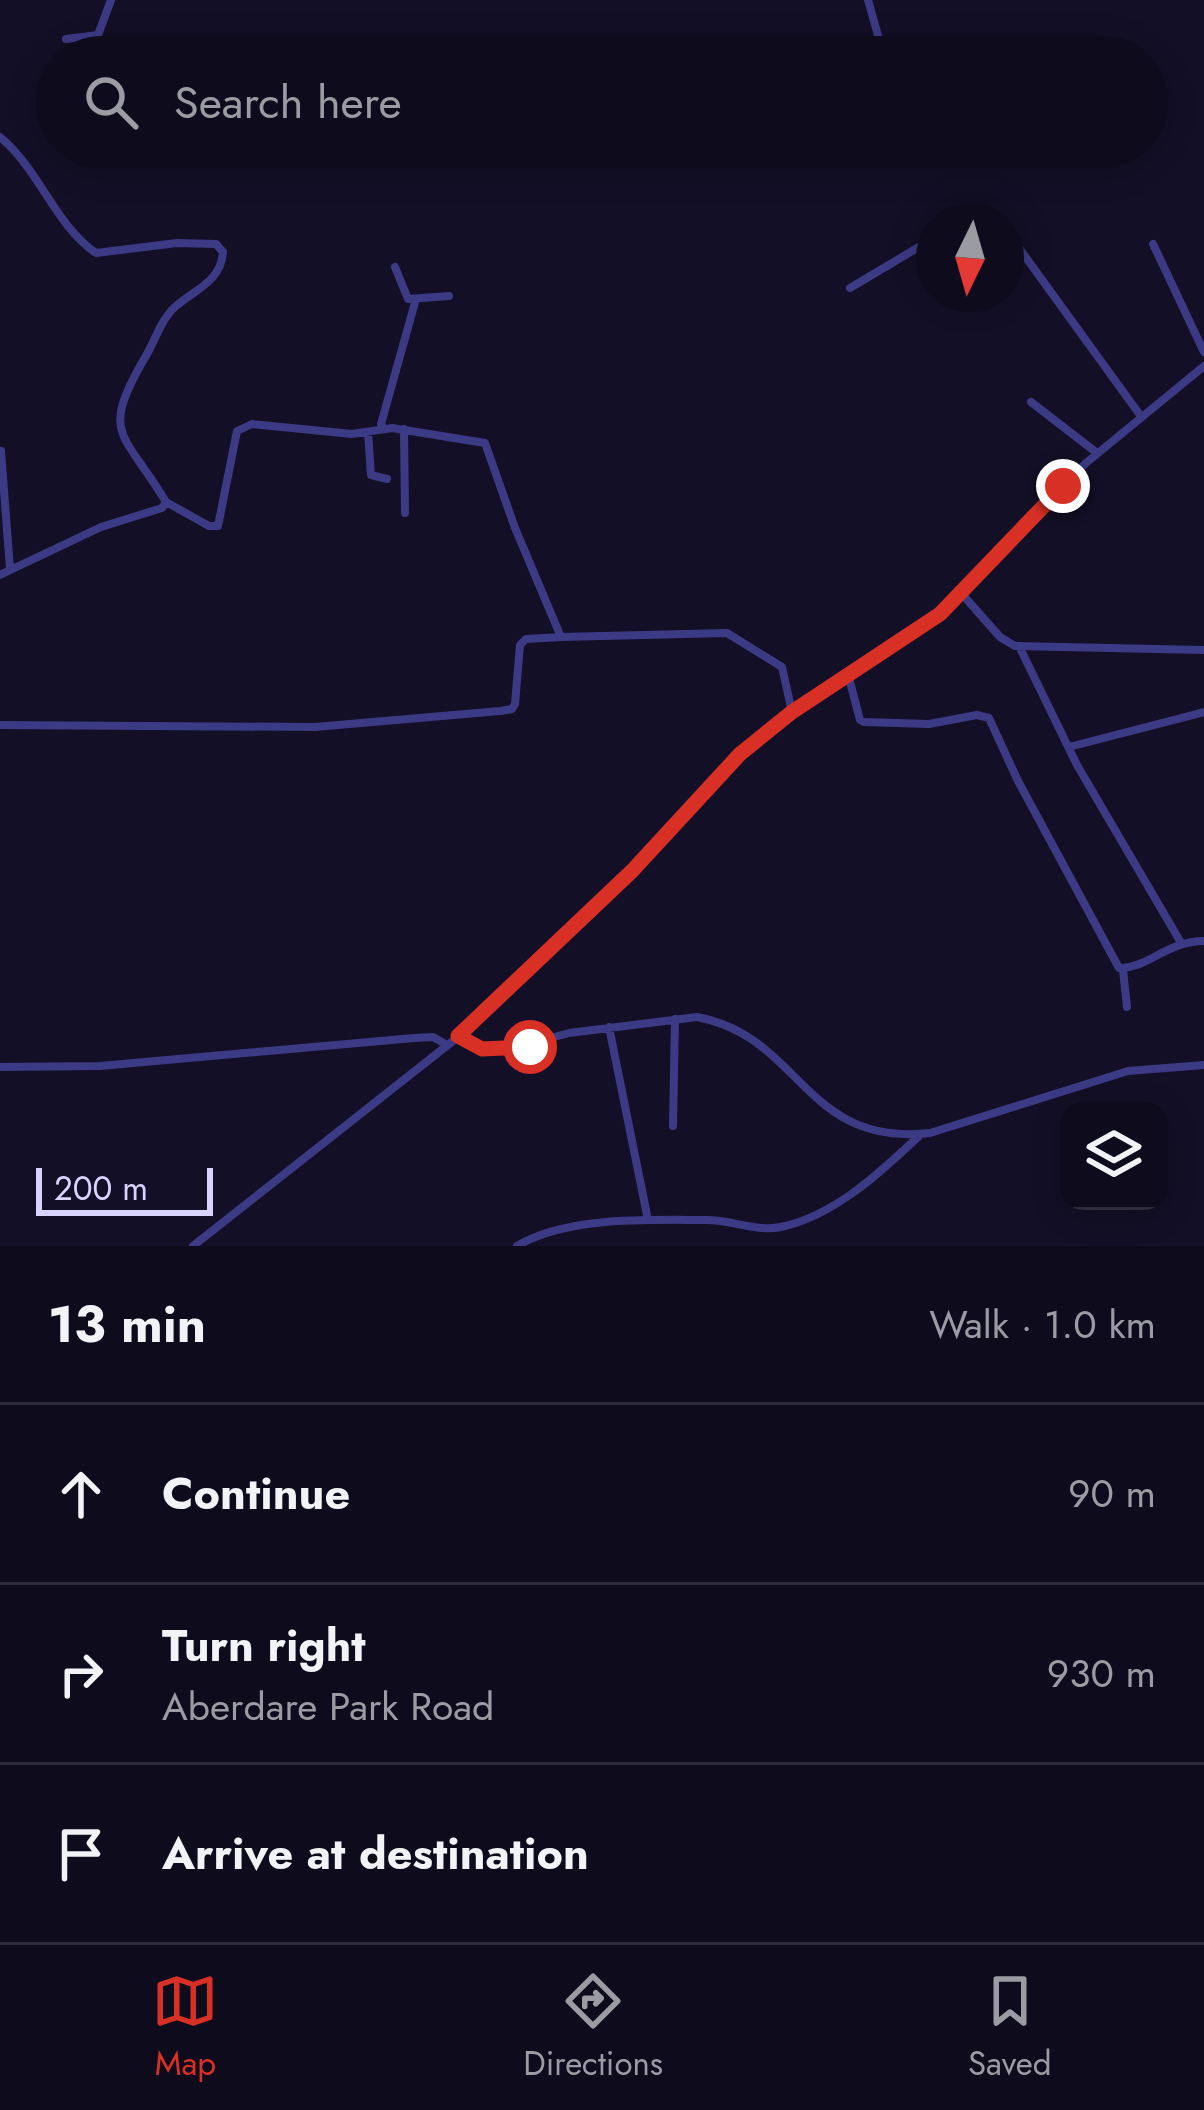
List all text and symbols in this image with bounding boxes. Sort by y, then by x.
search box [36,36,1168,168]
icon: search [78,69,144,135]
text: Search here [174,70,402,135]
north arrow [916,204,1024,312]
route end [1036,459,1090,513]
route start [503,1020,557,1074]
map controls [1060,1102,1168,1210]
button: layers [1060,1102,1168,1210]
scale bar [36,1162,213,1215]
text: 200 m [54,1165,148,1212]
text: 13 min [48,1287,206,1361]
text: Walk · 1.0 km [929,1296,1156,1353]
icon: ahead [48,1461,114,1527]
text: Continue [162,1461,350,1526]
text: 90 m [1068,1465,1156,1522]
text: Turn right [162,1613,366,1678]
icon: right [48,1641,114,1707]
text: 930 m [1047,1645,1156,1702]
text: Aberdare Park Road [162,1678,494,1735]
icon: arrive [48,1821,114,1887]
text: Arrive at destination [162,1821,589,1886]
tab: Map [152,1968,218,2087]
tab: Directions [523,1968,663,2087]
tab: Saved [968,1968,1052,2087]

